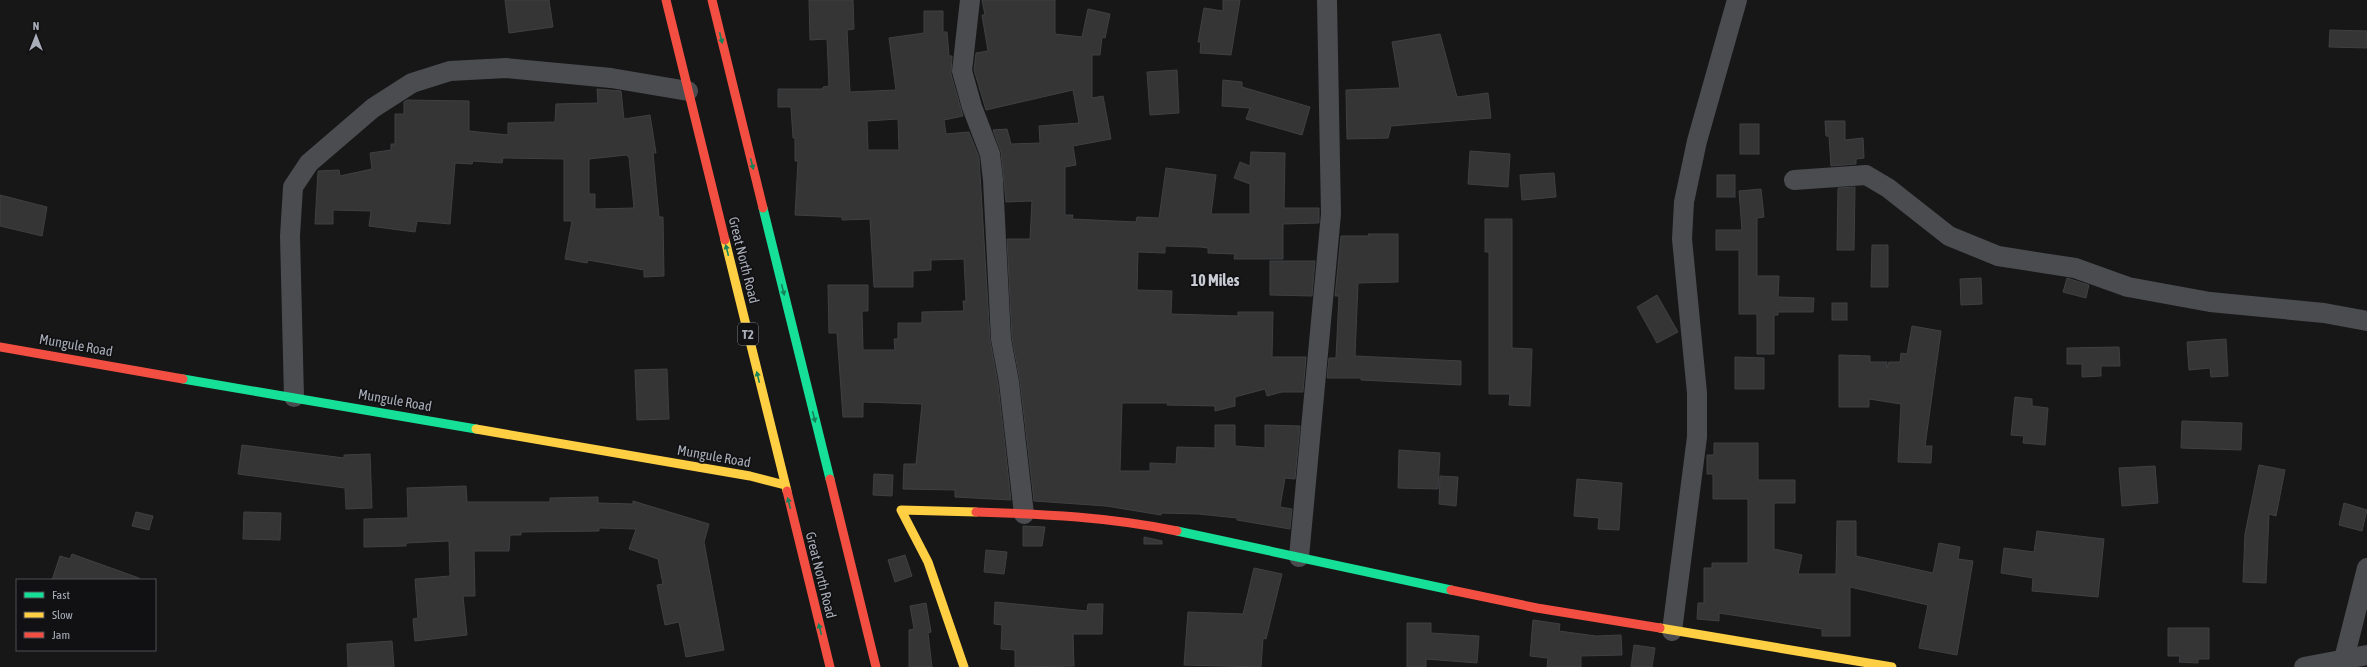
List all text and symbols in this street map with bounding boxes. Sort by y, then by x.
north arrow [16,16,56,56]
text: N [33,20,39,32]
one-way arrow [719,32,725,44]
one-way arrow [750,158,756,170]
street label: Great North Road [726,215,762,305]
one-way arrow [724,244,730,257]
district label: 10 Miles [1191,271,1240,289]
one-way arrow [781,284,787,297]
road number: T2 [738,323,758,345]
street label: Mungule Road [38,331,114,359]
one-way arrow [755,371,761,383]
street label: Mungule Road [357,386,433,414]
one-way arrow [812,410,818,423]
street label: Mungule Road [676,442,752,470]
one-way arrow [786,497,792,509]
street label: Great North Road [803,530,839,620]
legend [16,579,156,651]
text: Fast [52,588,70,602]
text: Slow [52,608,73,622]
one-way arrow [817,623,823,635]
text: Jam [52,628,70,642]

